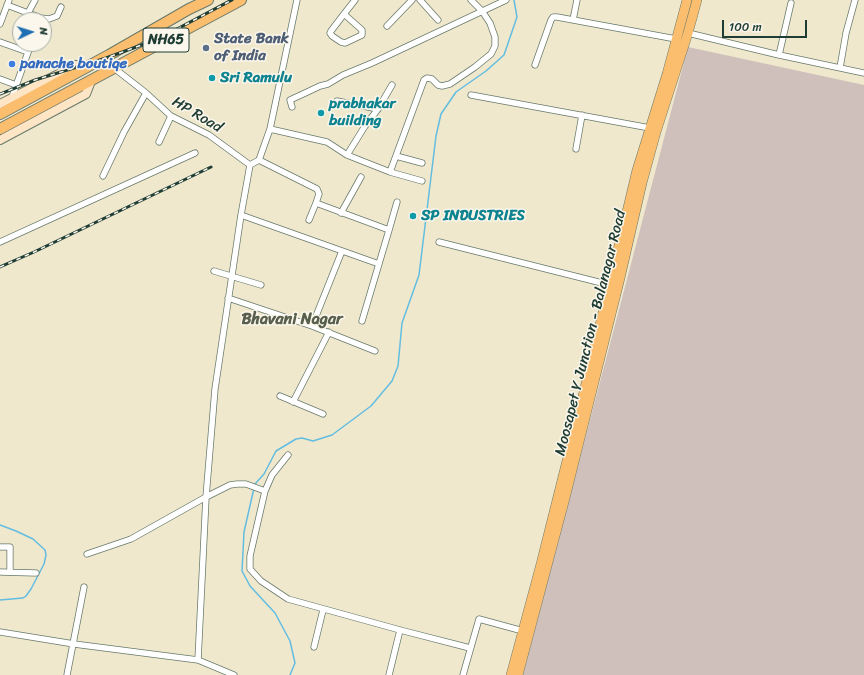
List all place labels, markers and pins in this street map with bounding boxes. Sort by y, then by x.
place label: State Bank of India [214,30,289,65]
marker: State Bank of India [201,43,211,53]
place label: panache boutiqe [20,55,127,73]
marker: panache boutiqe [7,59,17,69]
place label: Sri Ramulu [220,69,292,87]
marker: Sri Ramulu [207,73,217,83]
place label: prabhakar building [329,95,396,130]
marker: prabhakar building [316,108,326,118]
place label: SP INDUSTRIES [421,207,525,225]
marker: SP INDUSTRIES [408,211,418,221]

